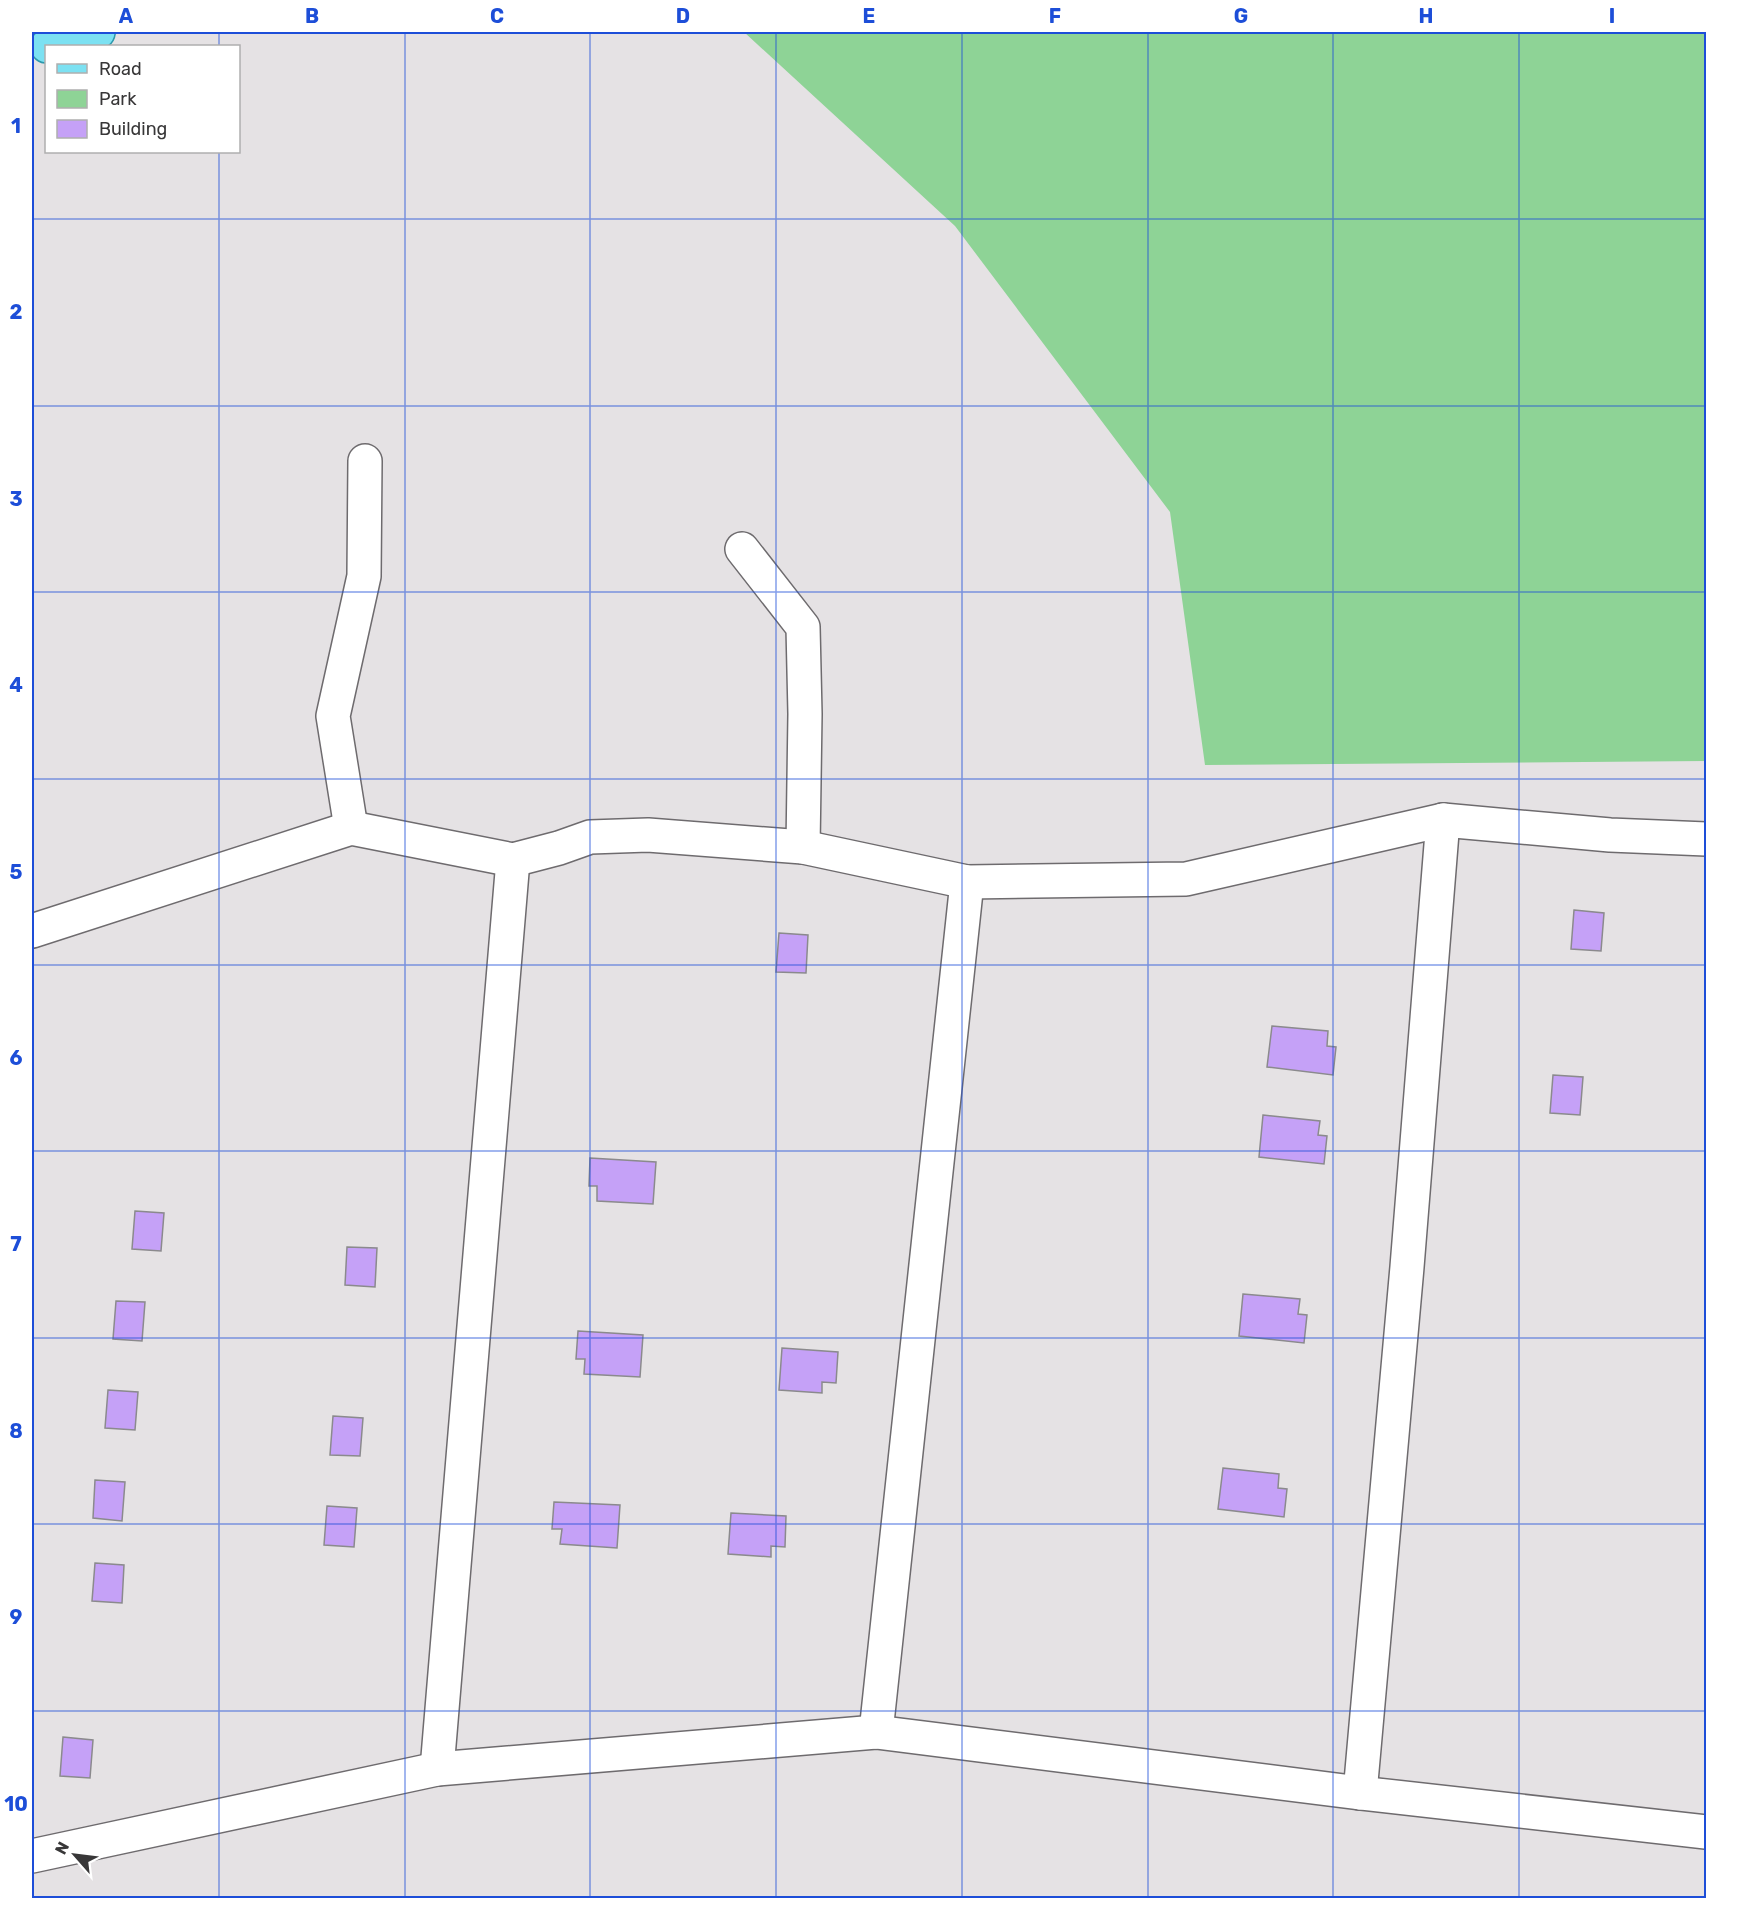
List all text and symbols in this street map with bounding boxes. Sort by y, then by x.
text: A [119,4,134,28]
text: B [305,4,319,28]
text: C [490,4,504,28]
text: D [676,4,690,28]
text: E [863,4,875,28]
text: F [1049,4,1061,28]
text: G [1234,4,1248,28]
text: H [1419,4,1433,28]
text: I [1609,4,1615,28]
legend [45,45,240,153]
text: Road [99,58,142,80]
text: Park [99,88,137,110]
text: 1 [11,114,21,138]
text: Building [99,118,167,140]
text: 2 [10,300,23,324]
text: 3 [9,487,23,511]
text: 4 [9,673,23,697]
text: 5 [10,860,23,884]
text: 6 [9,1046,23,1070]
text: 7 [10,1232,22,1256]
text: 8 [9,1419,23,1443]
text: 9 [10,1605,23,1629]
text: 10 [4,1792,28,1816]
north arrow [45,1825,105,1885]
text: N [51,1839,73,1858]

